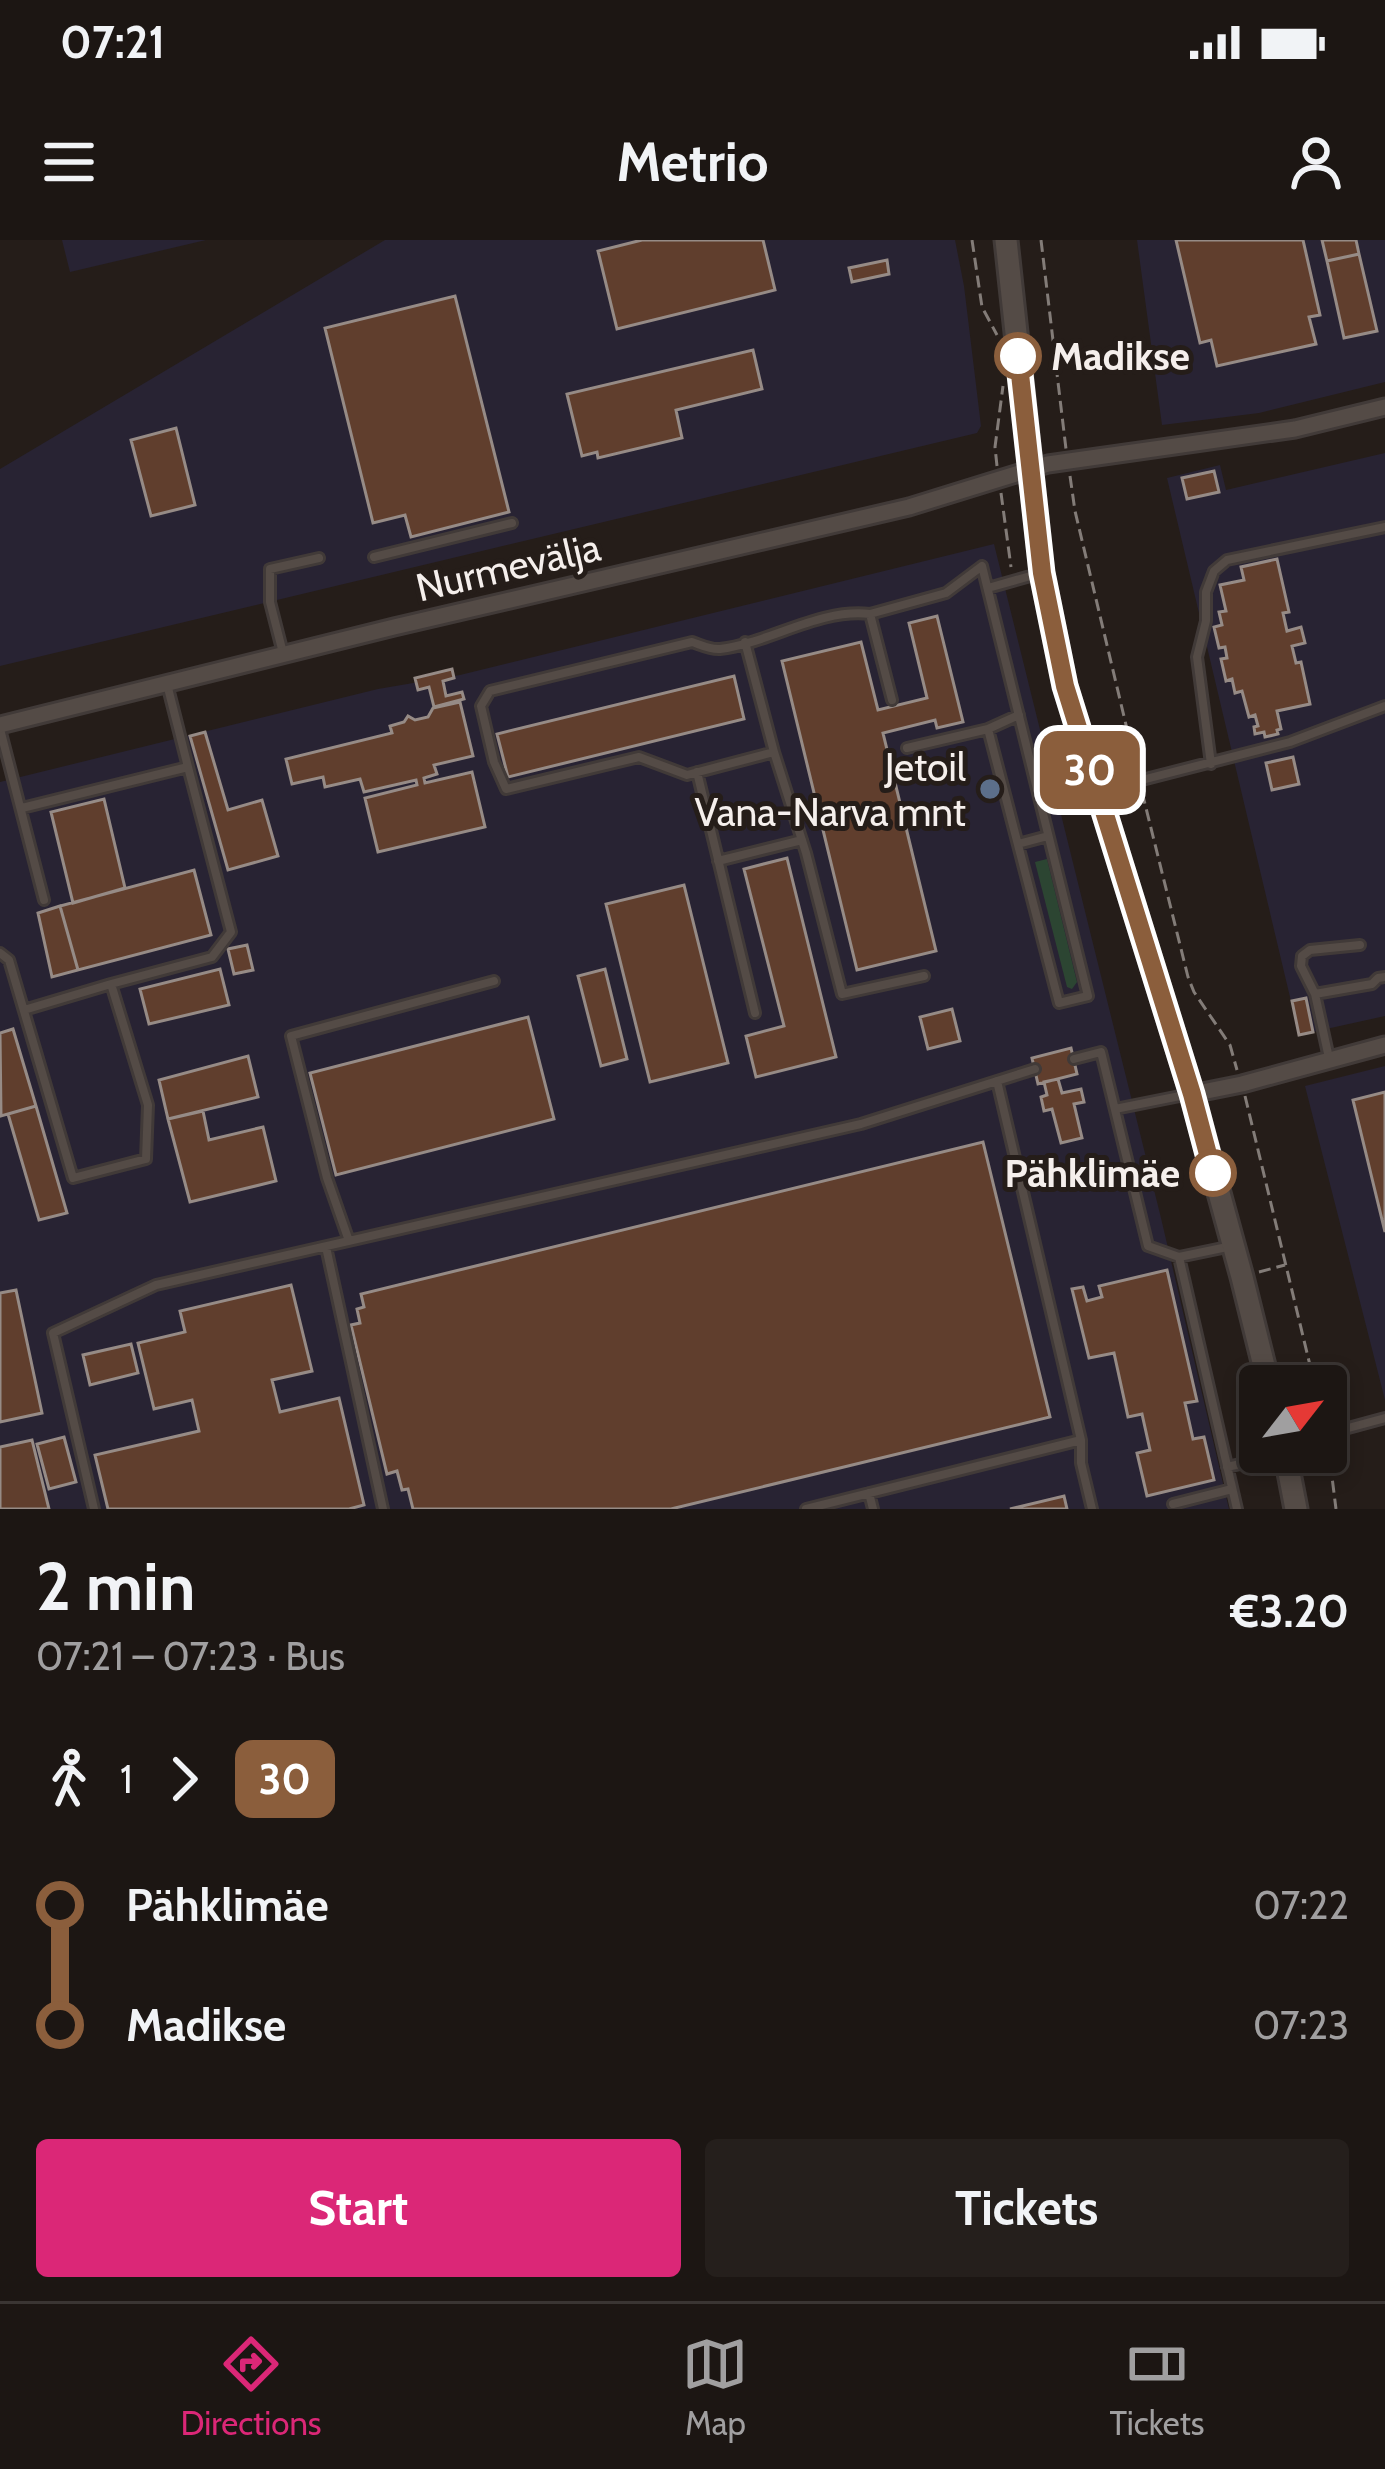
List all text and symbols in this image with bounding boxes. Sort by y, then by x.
text: 07:21 [60,15,165,69]
icon: menu [36,129,102,195]
text: Metrio [616,129,769,195]
icon: person [1283,129,1349,195]
place label: Madikse [1051,332,1190,380]
marker: Madikse [996,334,1040,378]
street label: Nurmevälja [411,522,605,611]
line badge: 30 [1036,731,1144,809]
place label: Jetoil Vana-Narva mnt [695,743,966,836]
text: 30 [1064,744,1116,796]
marker: Jetoil Vana-Narva mnt [977,776,1003,802]
place label: Pähklimäe [1004,1149,1180,1197]
marker: Pähklimäe [1191,1151,1235,1195]
north arrow [1239,1365,1347,1473]
map controls [1239,1365,1347,1473]
text: 2 min [36,1546,195,1627]
text: €3.20 [1230,1584,1349,1638]
text: 07:21 – 07:23 · Bus [36,1632,345,1680]
icon: walk [36,1746,102,1812]
icon: forward [151,1746,217,1812]
text: 30 [259,1753,311,1805]
text: 1 [120,1755,133,1803]
text: Pähklimäe [126,1878,329,1932]
text: 07:22 [1254,1881,1349,1929]
text: Madikse [126,1998,286,2052]
text: 07:23 [1253,2001,1349,2049]
button: Start [36,2139,681,2277]
button: Tickets [705,2139,1349,2277]
tab: Directions [180,2331,322,2443]
tab: Map [682,2331,748,2443]
tab: Tickets [1109,2331,1204,2443]

